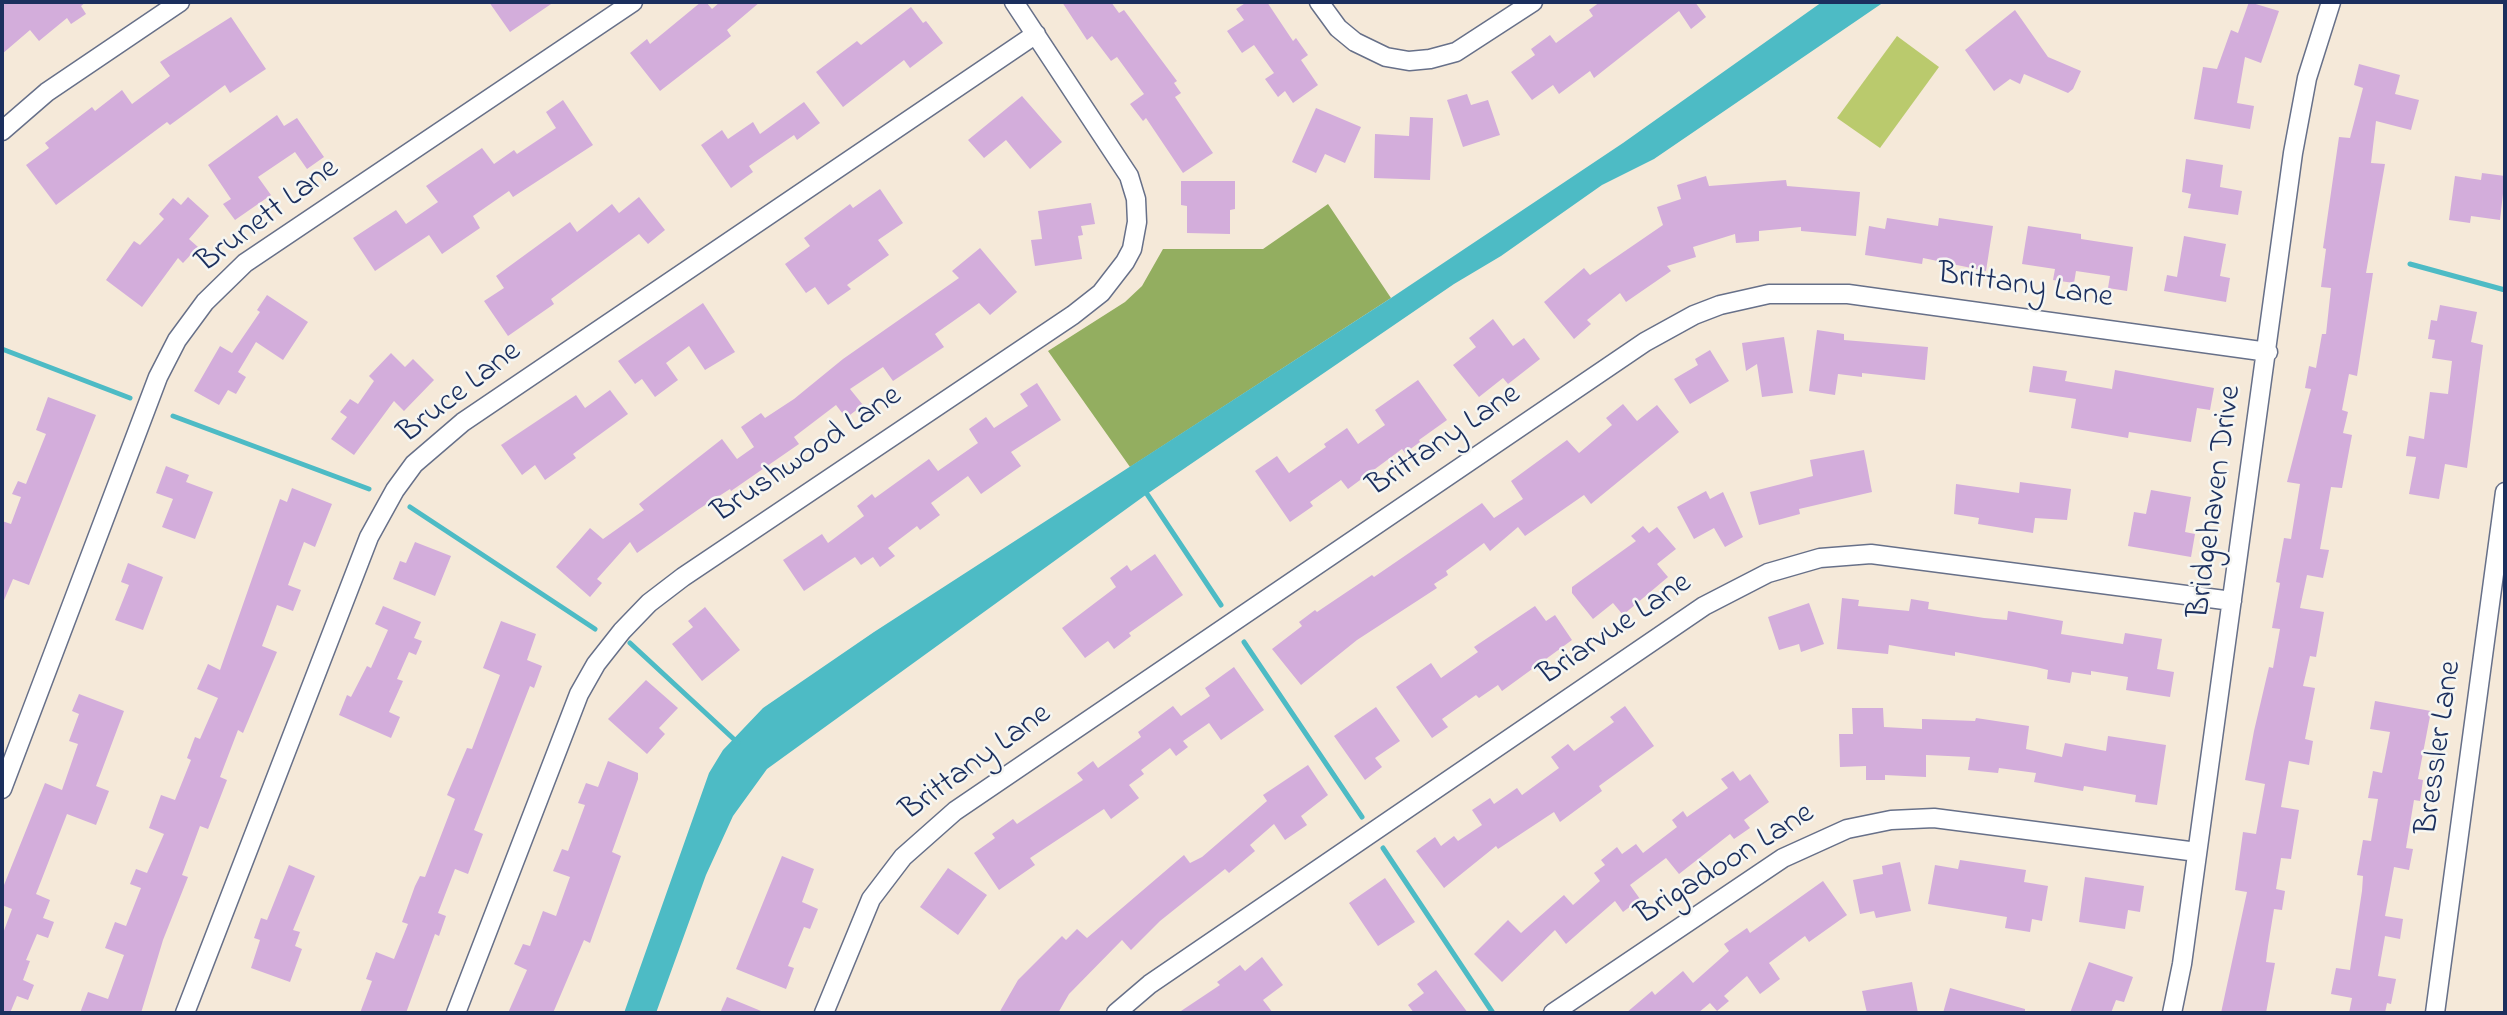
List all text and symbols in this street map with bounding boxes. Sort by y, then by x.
street label: Brunett Lane [190,151,348,283]
street label: Brittany Lane [1935,257,2115,319]
street label: Bruce Lane [392,334,530,454]
street label: Brittany Lane [1361,377,1529,507]
street label: Brushwood Lane [706,378,910,534]
street label: Bridgehaven Drive [2182,383,2252,621]
street label: Briarvue Lane [1532,566,1700,696]
street label: Bressler Lane [2410,659,2472,837]
street label: Brittany Lane [894,697,1060,831]
street label: Brigadoon Lane [1630,796,1822,936]

